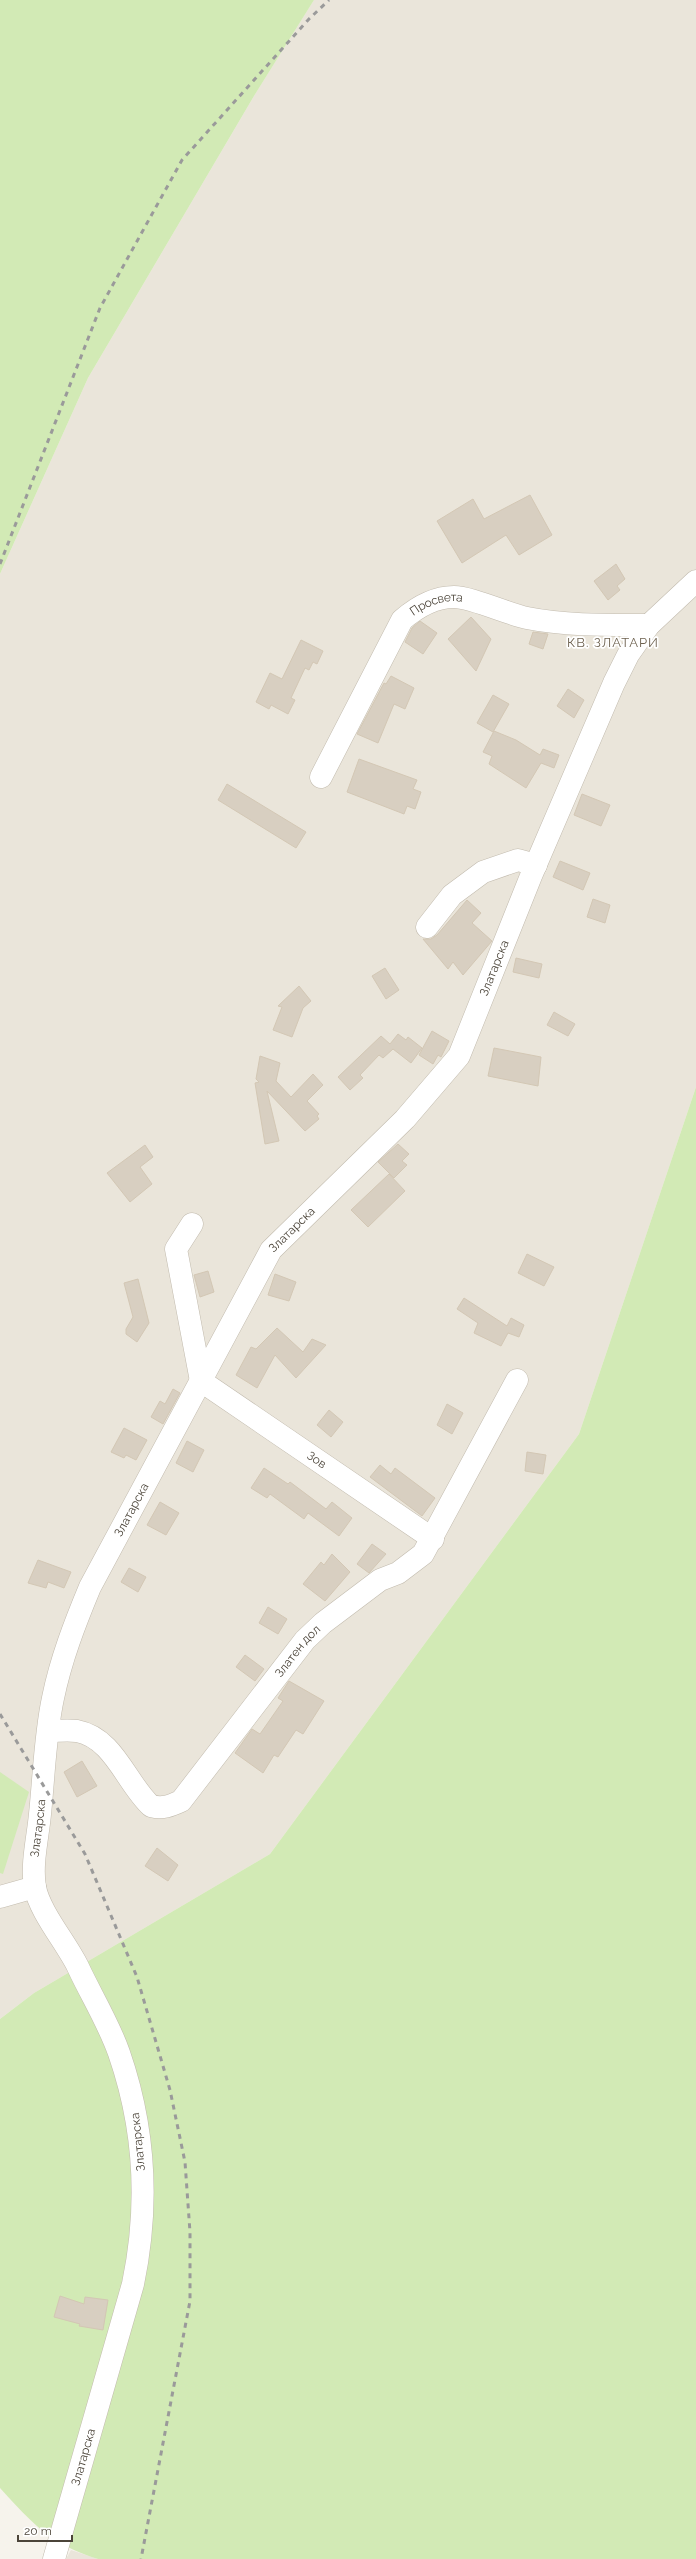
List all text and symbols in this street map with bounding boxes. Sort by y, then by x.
street label: Просвета [407,590,464,618]
district label: КВ. ЗЛАТАРИ [567,635,659,650]
street label: Златарска [477,938,512,998]
street label: Златарска [266,1204,318,1255]
street label: Зов [304,1448,329,1471]
street label: Златарска [111,1481,152,1539]
street label: Златен дол [272,1622,323,1680]
street label: Златарска [28,1799,48,1858]
street label: Златарска [128,2112,148,2172]
street label: Златарска [68,2427,98,2487]
scale bar [18,2517,72,2543]
text: 20 m [24,2524,52,2538]

